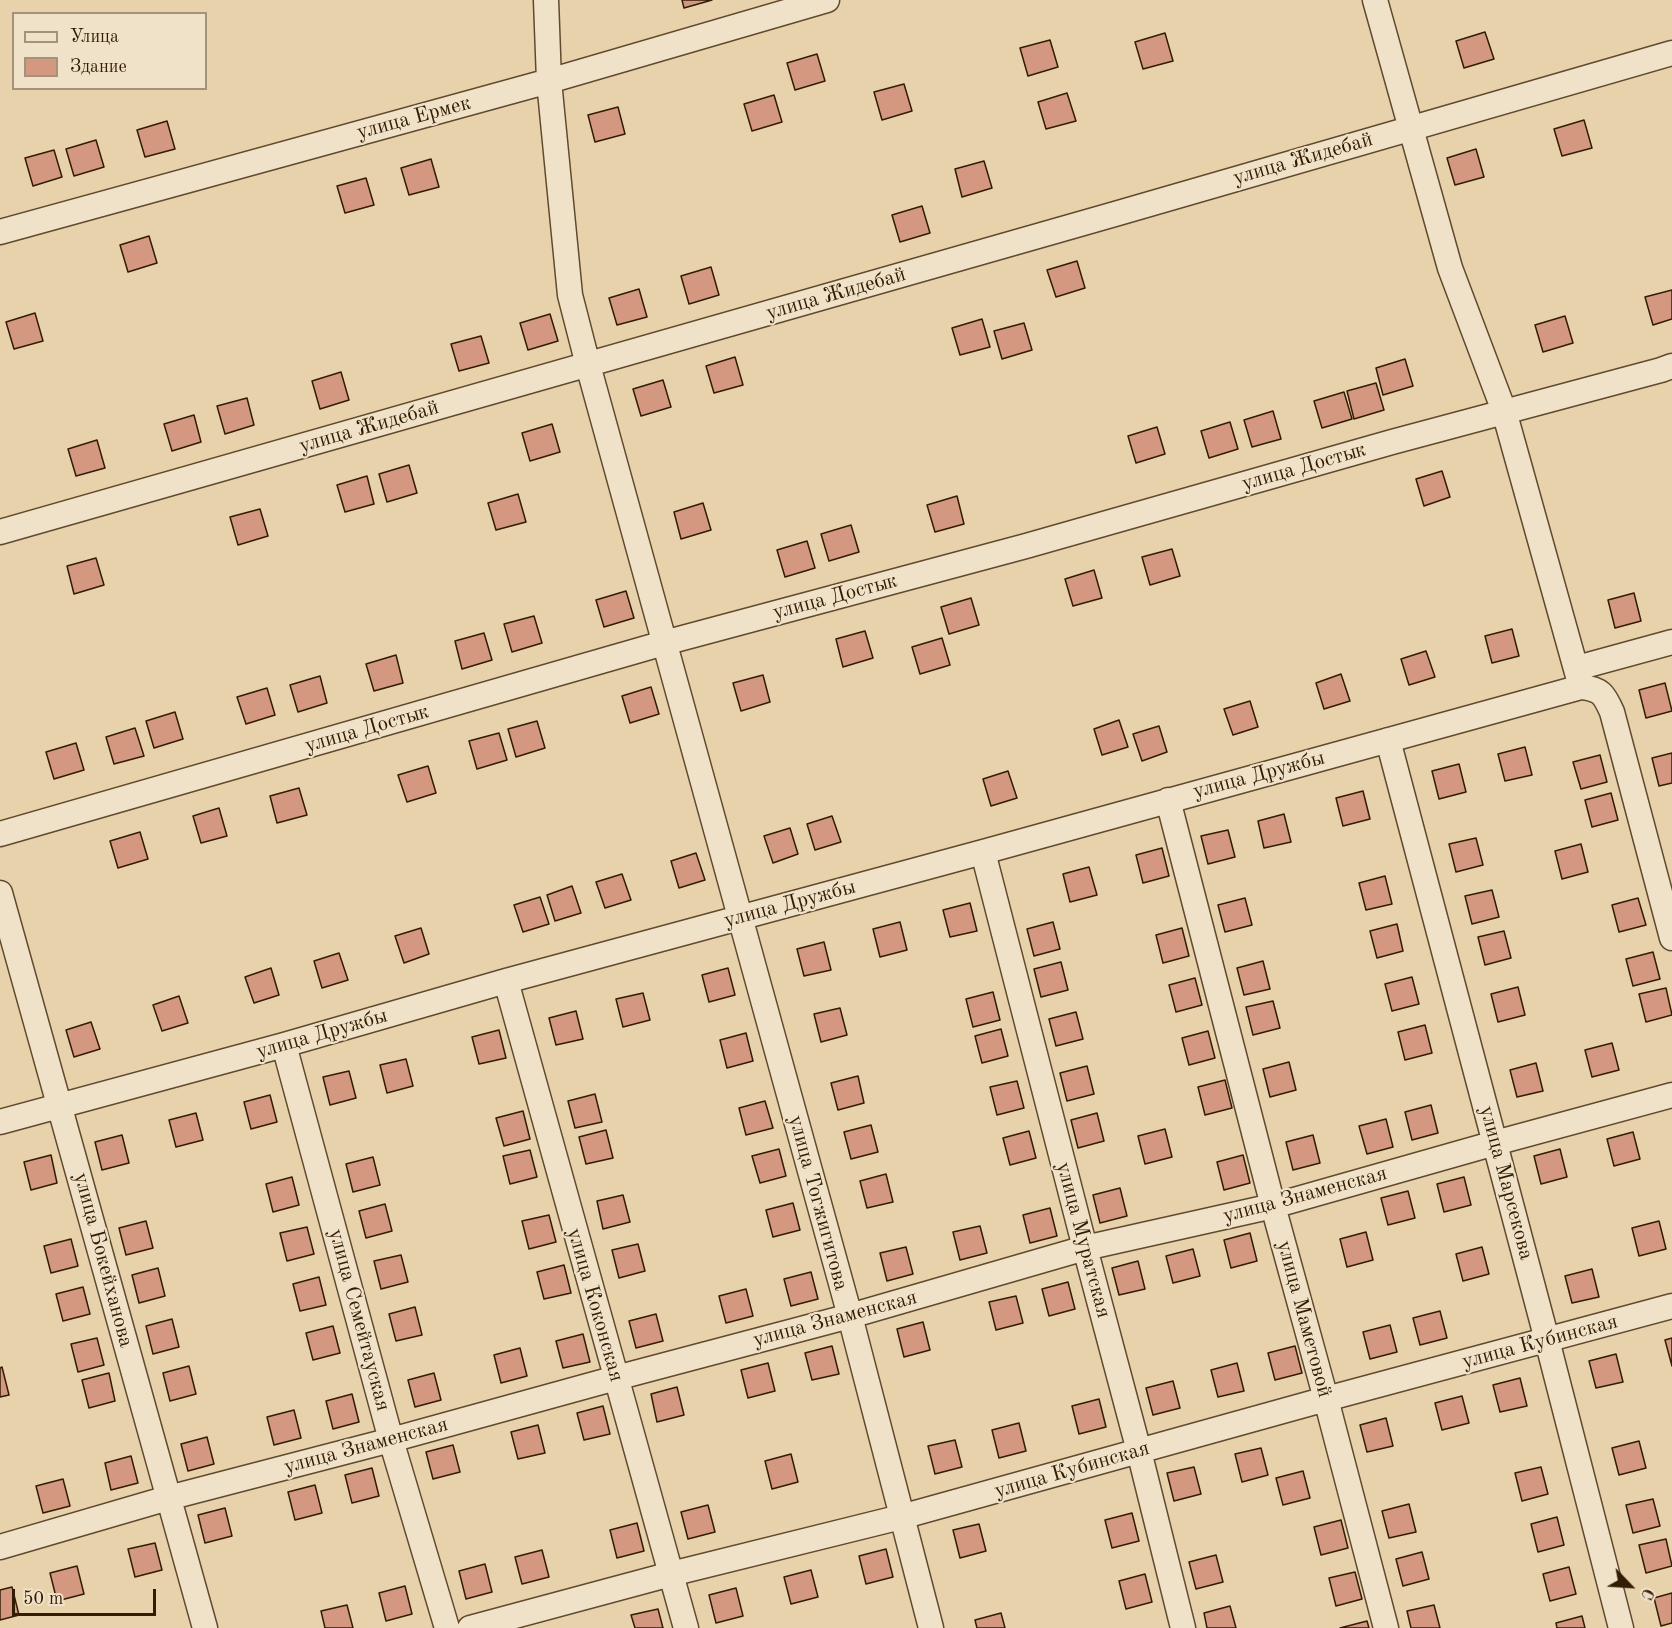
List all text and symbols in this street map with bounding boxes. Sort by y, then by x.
legend [12,12,207,90]
text: Улица [70,28,119,46]
text: Здание [70,58,127,76]
street label: улица Ермек [354,91,474,145]
street label: улица Жидебай [1230,127,1376,191]
street label: улица Жидебай [763,262,909,326]
street label: улица Жидебай [296,395,442,459]
street label: улица Достык [1239,437,1369,497]
street label: улица Достык [770,568,900,626]
street label: улица Достык [302,699,432,759]
street label: улица Дружбы [1190,745,1328,805]
street label: улица Дружбы [721,874,859,934]
street label: улица Дружбы [253,1003,391,1065]
street label: улица Марсекова [1473,1103,1539,1263]
street label: улица Тогжигитова [782,1113,854,1293]
street label: улица Муратская [1050,1159,1116,1321]
street label: улица Знаменская [1220,1161,1390,1229]
street label: улица Бокейханова [68,1170,138,1350]
street label: улица Коконская [561,1225,629,1385]
street label: улица Семейтауская [323,1226,395,1414]
street label: улица Маметовой [1271,1238,1337,1400]
street label: улица Знаменская [750,1285,920,1353]
street label: улица Кубинская [1459,1309,1621,1375]
street label: улица Знаменская [281,1412,451,1480]
street label: улица Кубинская [992,1436,1152,1504]
north arrow [1600,1556,1660,1616]
scale bar [15,1577,159,1615]
text: С [1637,1585,1656,1602]
text: 50 m [23,1590,63,1608]

